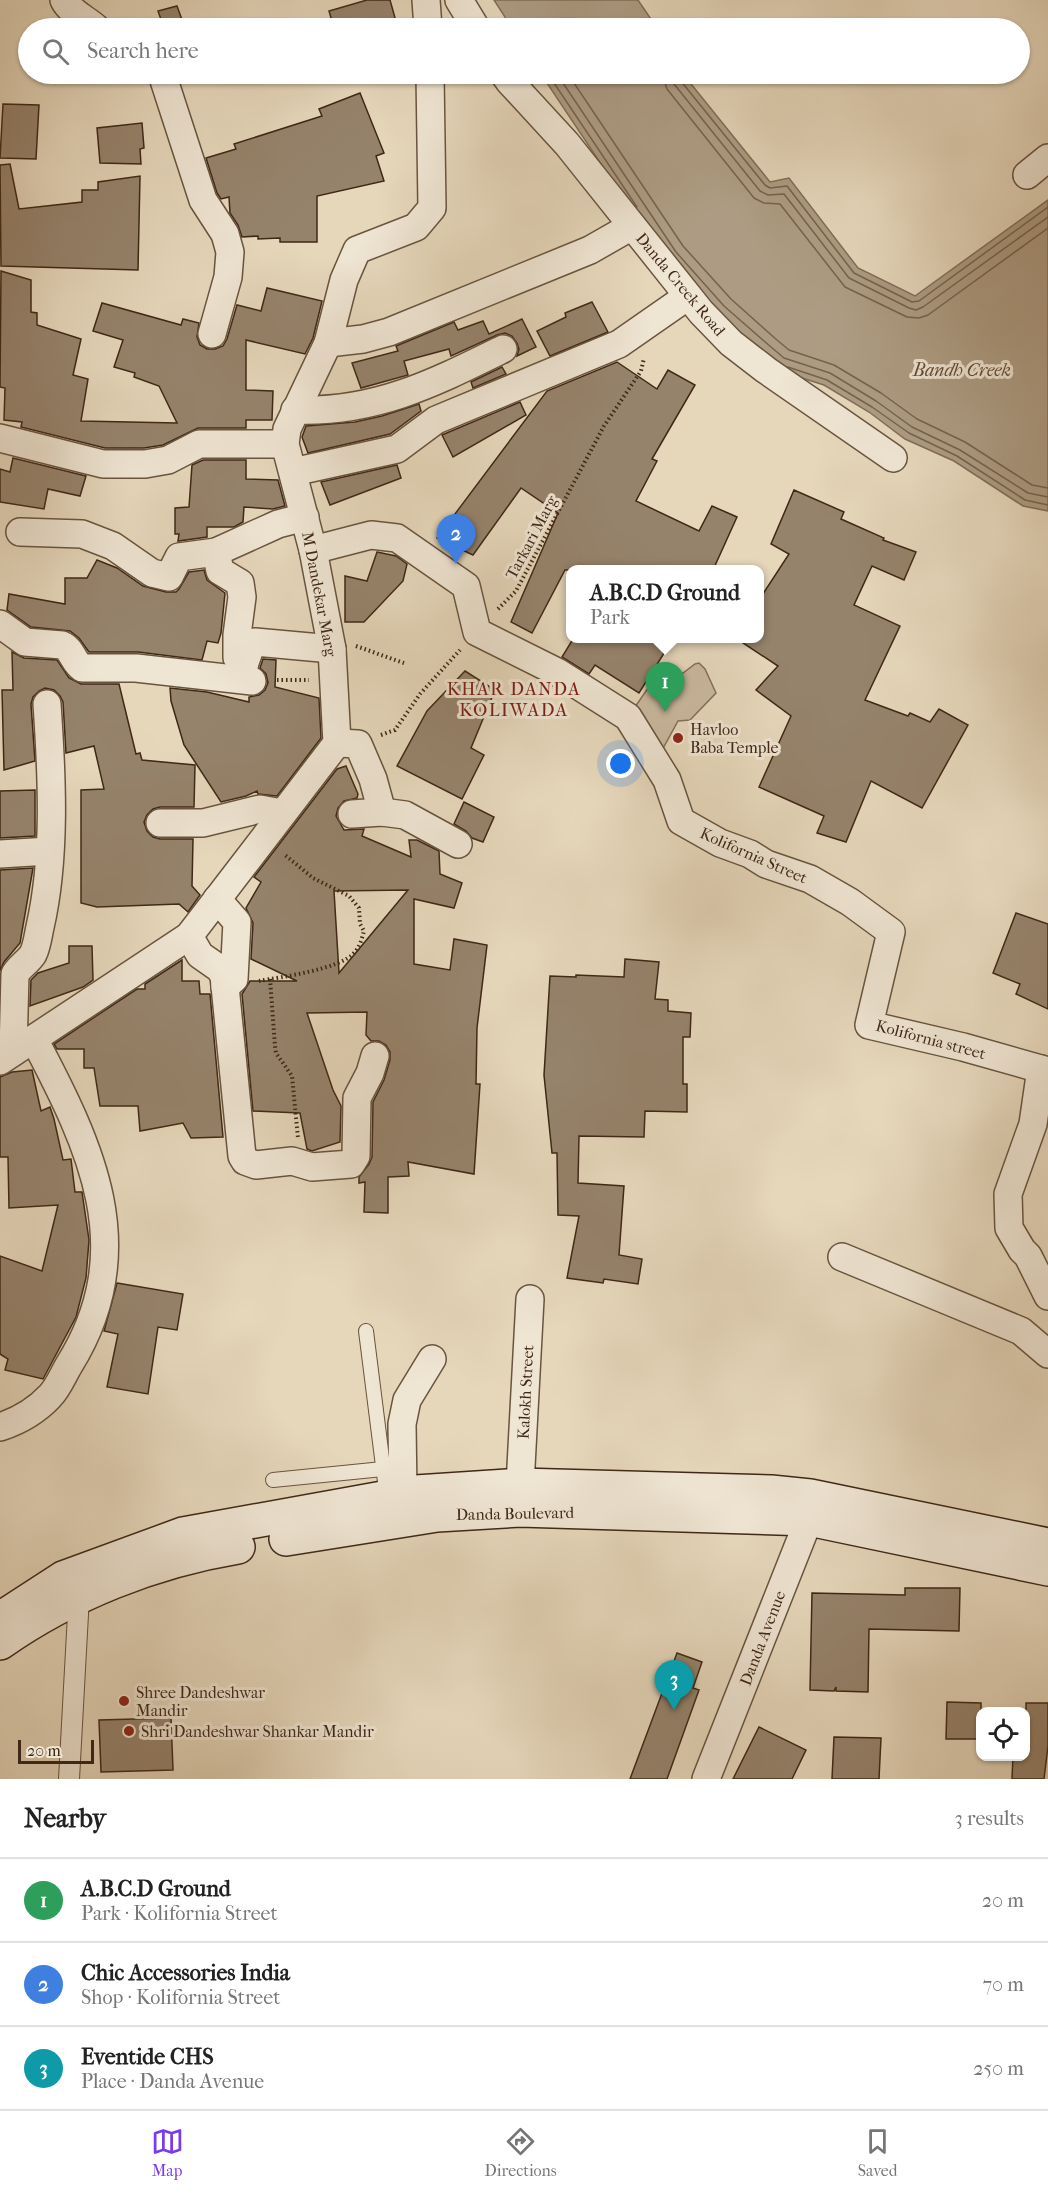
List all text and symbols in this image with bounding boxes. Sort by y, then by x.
search box [18,18,1030,84]
icon: search [39,35,72,68]
text: Search here [87,38,199,64]
street label: Danda Creek Road [632,229,729,340]
water label: Bandh Creek [912,360,1011,381]
street label: Tarkari Marg [502,492,561,582]
pin: 2 [436,514,476,564]
street label: M Dandekar Marg [298,530,341,659]
popup [566,565,764,643]
text: A.B.C.D Ground [590,580,740,606]
text: Park [590,606,630,629]
pin: 1 [646,662,684,712]
district label: KHAR DANDA KOLIWADA [447,679,581,721]
place label: Havloo Baba Temple [690,720,779,757]
marker: Havloo Baba Temple [671,731,685,745]
your location [606,749,635,778]
street label: Kolifornia Street [697,823,811,888]
street label: Kolifornia street [874,1016,988,1063]
street label: Kalokh Street [514,1344,537,1440]
street label: Danda Boulevard [456,1503,575,1524]
street label: Danda Avenue [736,1588,789,1688]
pin: 3 [654,1660,694,1710]
place label: Shree Dandeshwar Mandir [136,1683,265,1720]
marker: Shree Dandeshwar Mandir [117,1694,131,1708]
map controls [976,1707,1030,1761]
button: locate [976,1707,1030,1761]
place label: Shri Dandeshwar Shankar Mandir [141,1722,374,1741]
marker: Shri Dandeshwar Shankar Mandir [122,1724,136,1738]
scale bar [18,1737,94,1764]
text: 20 m [27,1741,61,1760]
text: Nearby [24,1803,106,1834]
text: 3 results [955,1807,1024,1830]
text: A.B.C.D Ground [81,1876,231,1902]
text: 1 [40,1889,47,1912]
text: 20 m [982,1889,1024,1912]
text: Park · Kolifornia Street [81,1902,278,1925]
text: Chic Accessories India [81,1960,290,1986]
text: 2 [38,1973,49,1996]
text: 70 m [982,1973,1024,1996]
text: Shop · Kolifornia Street [81,1986,280,2009]
text: Eventide CHS [81,2044,214,2070]
text: 3 [39,2057,48,2080]
text: 250 m [973,2057,1024,2080]
text: Place · Danda Avenue [81,2070,264,2093]
tab: Map [151,2125,184,2180]
tab: Directions [485,2125,557,2180]
tab: Saved [858,2125,897,2180]

